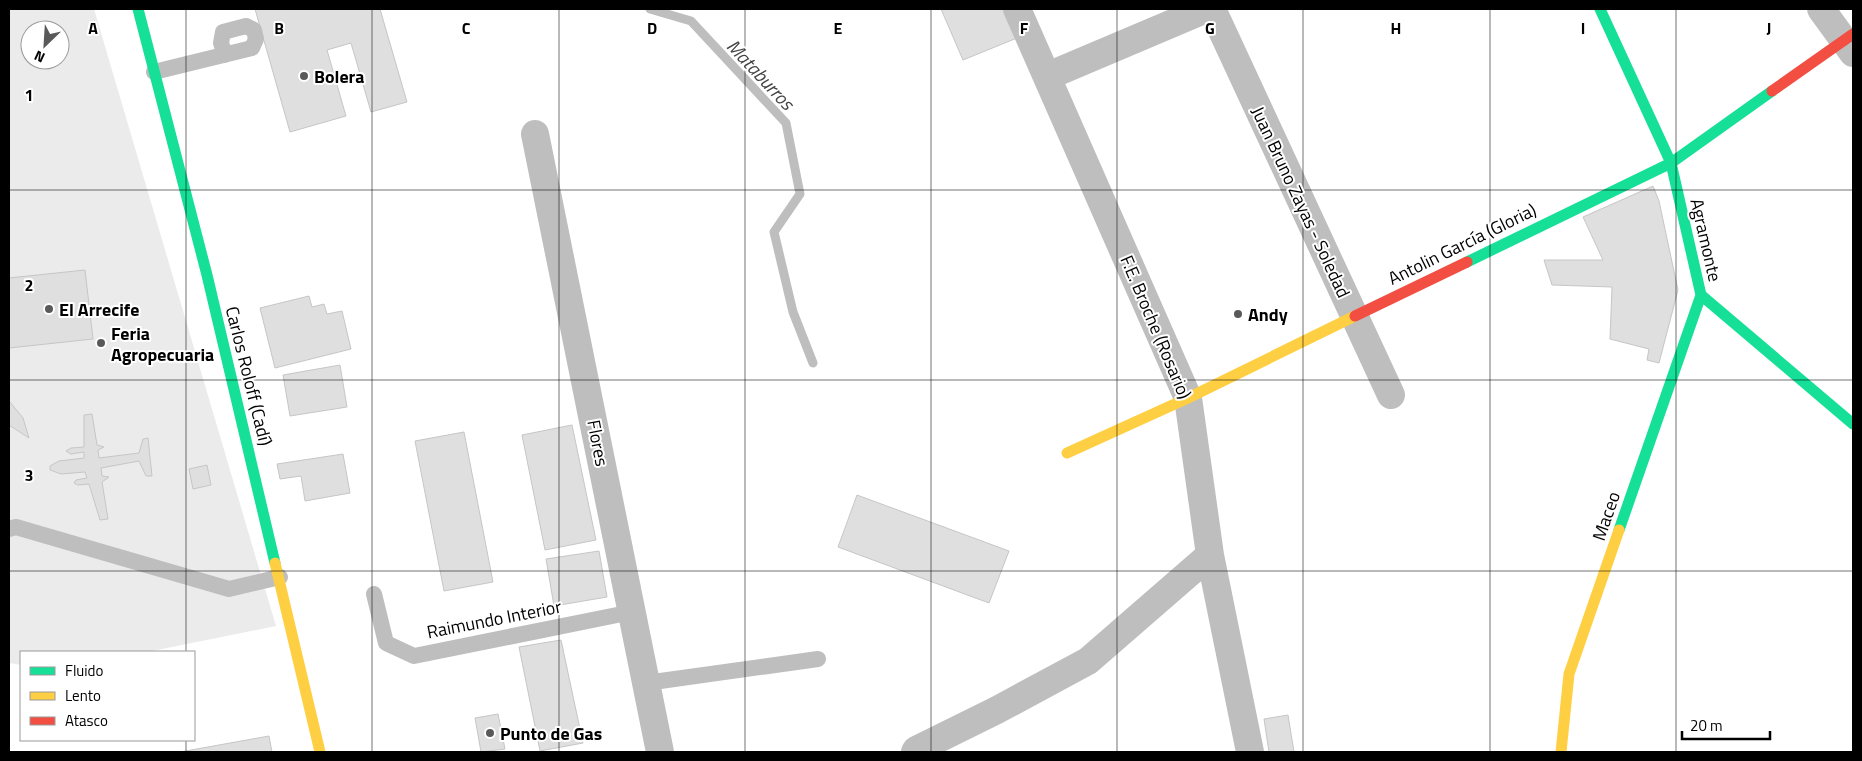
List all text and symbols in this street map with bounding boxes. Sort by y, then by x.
text: A [88,16,98,40]
text: B [274,16,284,40]
text: C [462,16,471,40]
text: D [647,16,657,40]
text: E [834,16,843,40]
text: F [1020,16,1029,40]
text: G [1205,16,1215,40]
text: H [1391,16,1401,40]
text: I [1581,16,1585,40]
text: J [1767,16,1771,40]
north arrow [20,20,70,70]
water label: Mataburros [720,32,803,117]
text: N [30,46,48,69]
place label: Bolera [314,63,364,90]
marker: Bolera [298,70,310,82]
text: 1 [25,83,33,107]
street label: Juan Bruno Zayas - Soledad [1245,102,1357,302]
street label: Antolin García (Gloria) [1383,196,1541,292]
street label: Agramonte [1683,196,1729,284]
street label: F.E. Broche (Rosario) [1114,251,1198,403]
text: 2 [25,273,33,297]
place label: El Arrecife [59,296,139,323]
place label: Andy [1248,301,1288,328]
marker: El Arrecife [43,303,55,315]
street label: Carlos Roloff (Cadí) [219,303,279,449]
marker: Andy [1232,308,1244,320]
place label: Feria Agropecuaria [111,320,214,368]
marker: Feria Agropecuaria [95,337,107,349]
street label: Flores [580,418,616,468]
text: 3 [25,463,33,487]
street label: Maceo [1585,488,1627,544]
street label: Raimundo Interior [424,593,564,645]
legend [20,651,195,741]
text: Fluido [65,659,104,682]
text: Lento [65,684,101,707]
scale bar [1682,708,1770,740]
text: Atasco [65,709,108,732]
text: 20 m [1690,714,1723,737]
place label: Punto de Gas [500,720,602,747]
marker: Punto de Gas [484,727,496,739]

